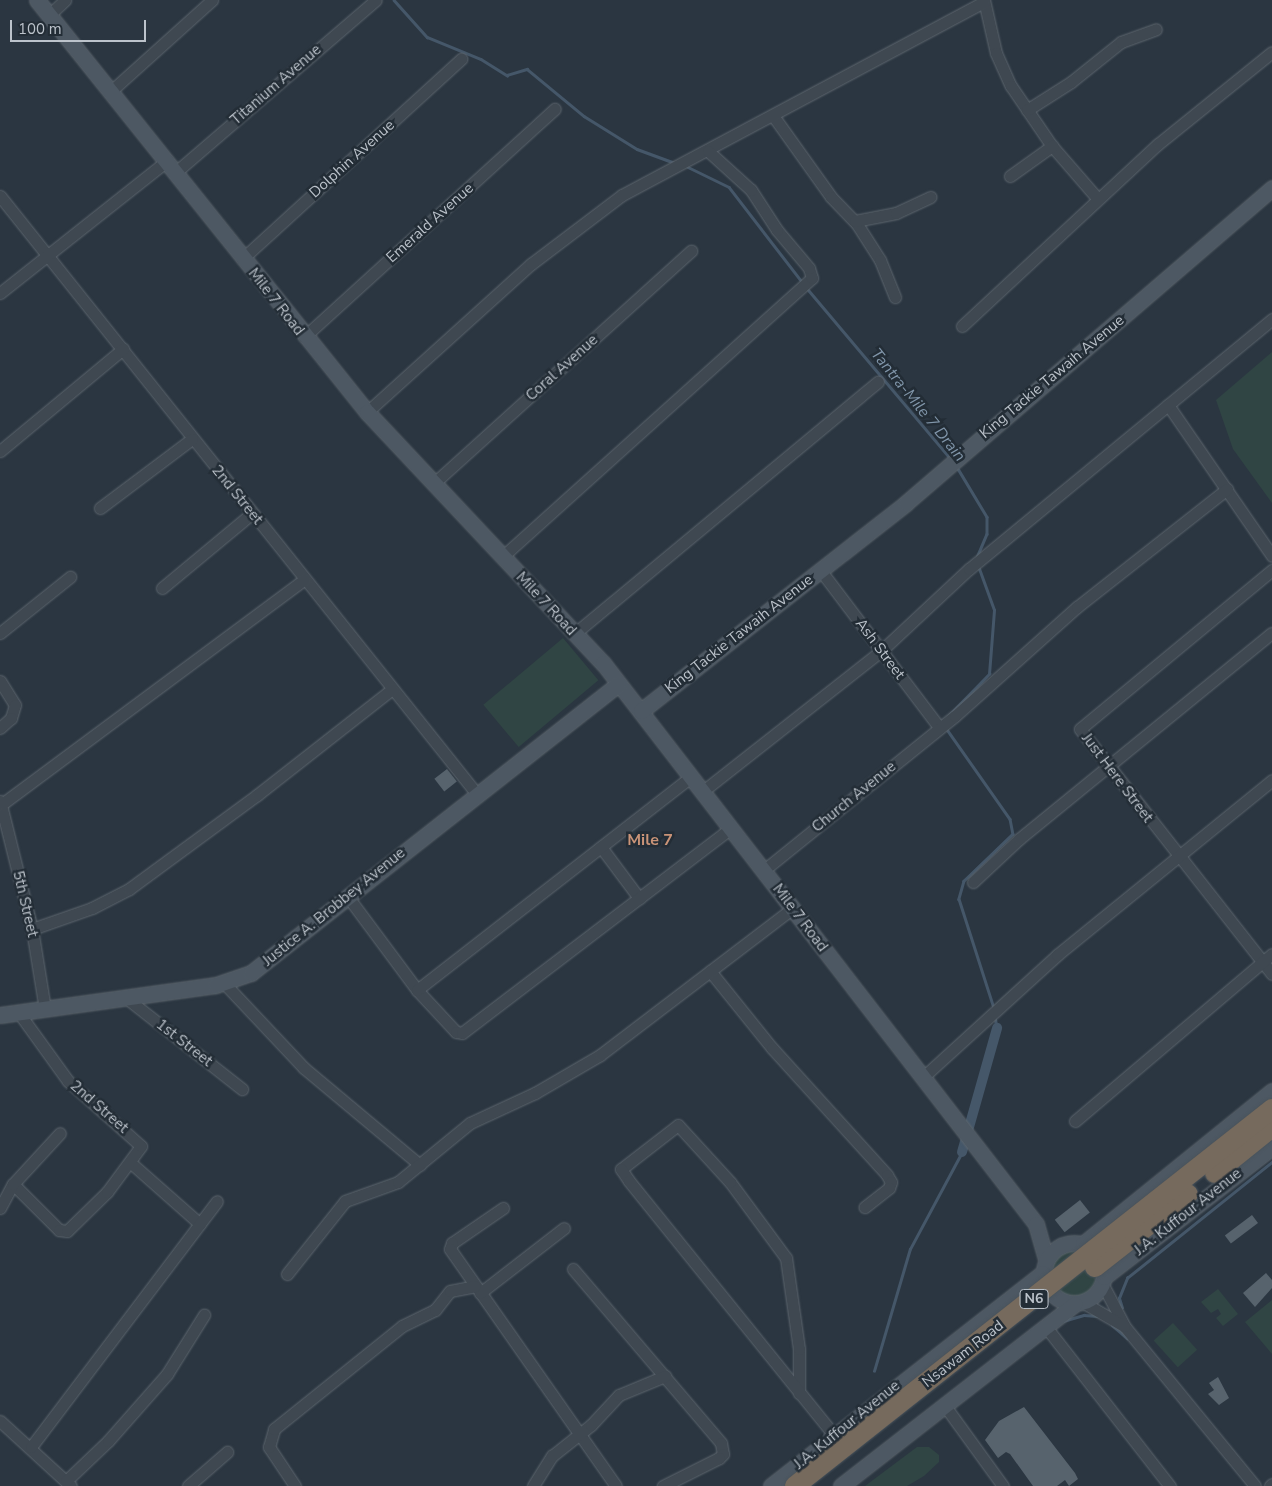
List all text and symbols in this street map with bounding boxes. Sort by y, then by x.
scale bar [12,10,149,42]
text: 100 m [18,19,62,39]
street label: Titanium Avenue [227,41,325,129]
street label: Dolphin Avenue [306,116,398,202]
street label: Emerald Avenue [383,179,477,267]
street label: Mile 7 Road [244,265,308,339]
street label: King Tackie Tawaih Avenue [976,311,1128,443]
street label: Coral Avenue [522,331,602,405]
water label: Tantra-Mile 7 Drain [867,345,969,465]
street label: 2nd Street [208,462,266,528]
street label: Mile 7 Road [512,569,580,639]
street label: King Tackie Tawaih Avenue [661,571,817,697]
street label: Ash Street [851,615,909,683]
street label: Just Here Street [1078,730,1156,826]
street label: Church Avenue [808,758,900,836]
district label: Mile 7 [627,830,673,850]
street label: Justice A. Brobbey Avenue [259,844,409,970]
street label: 5th Street [9,869,41,939]
street label: Mile 7 Road [769,881,831,955]
street label: 1st Street [152,1016,216,1070]
street label: 2nd Street [66,1077,132,1137]
street label: J.A. Kuffour Avenue [1131,1165,1245,1259]
road number: N6 [1019,1288,1049,1310]
street label: Nsawam Road [919,1317,1007,1391]
street label: J.A. Kuffour Avenue [790,1377,904,1473]

